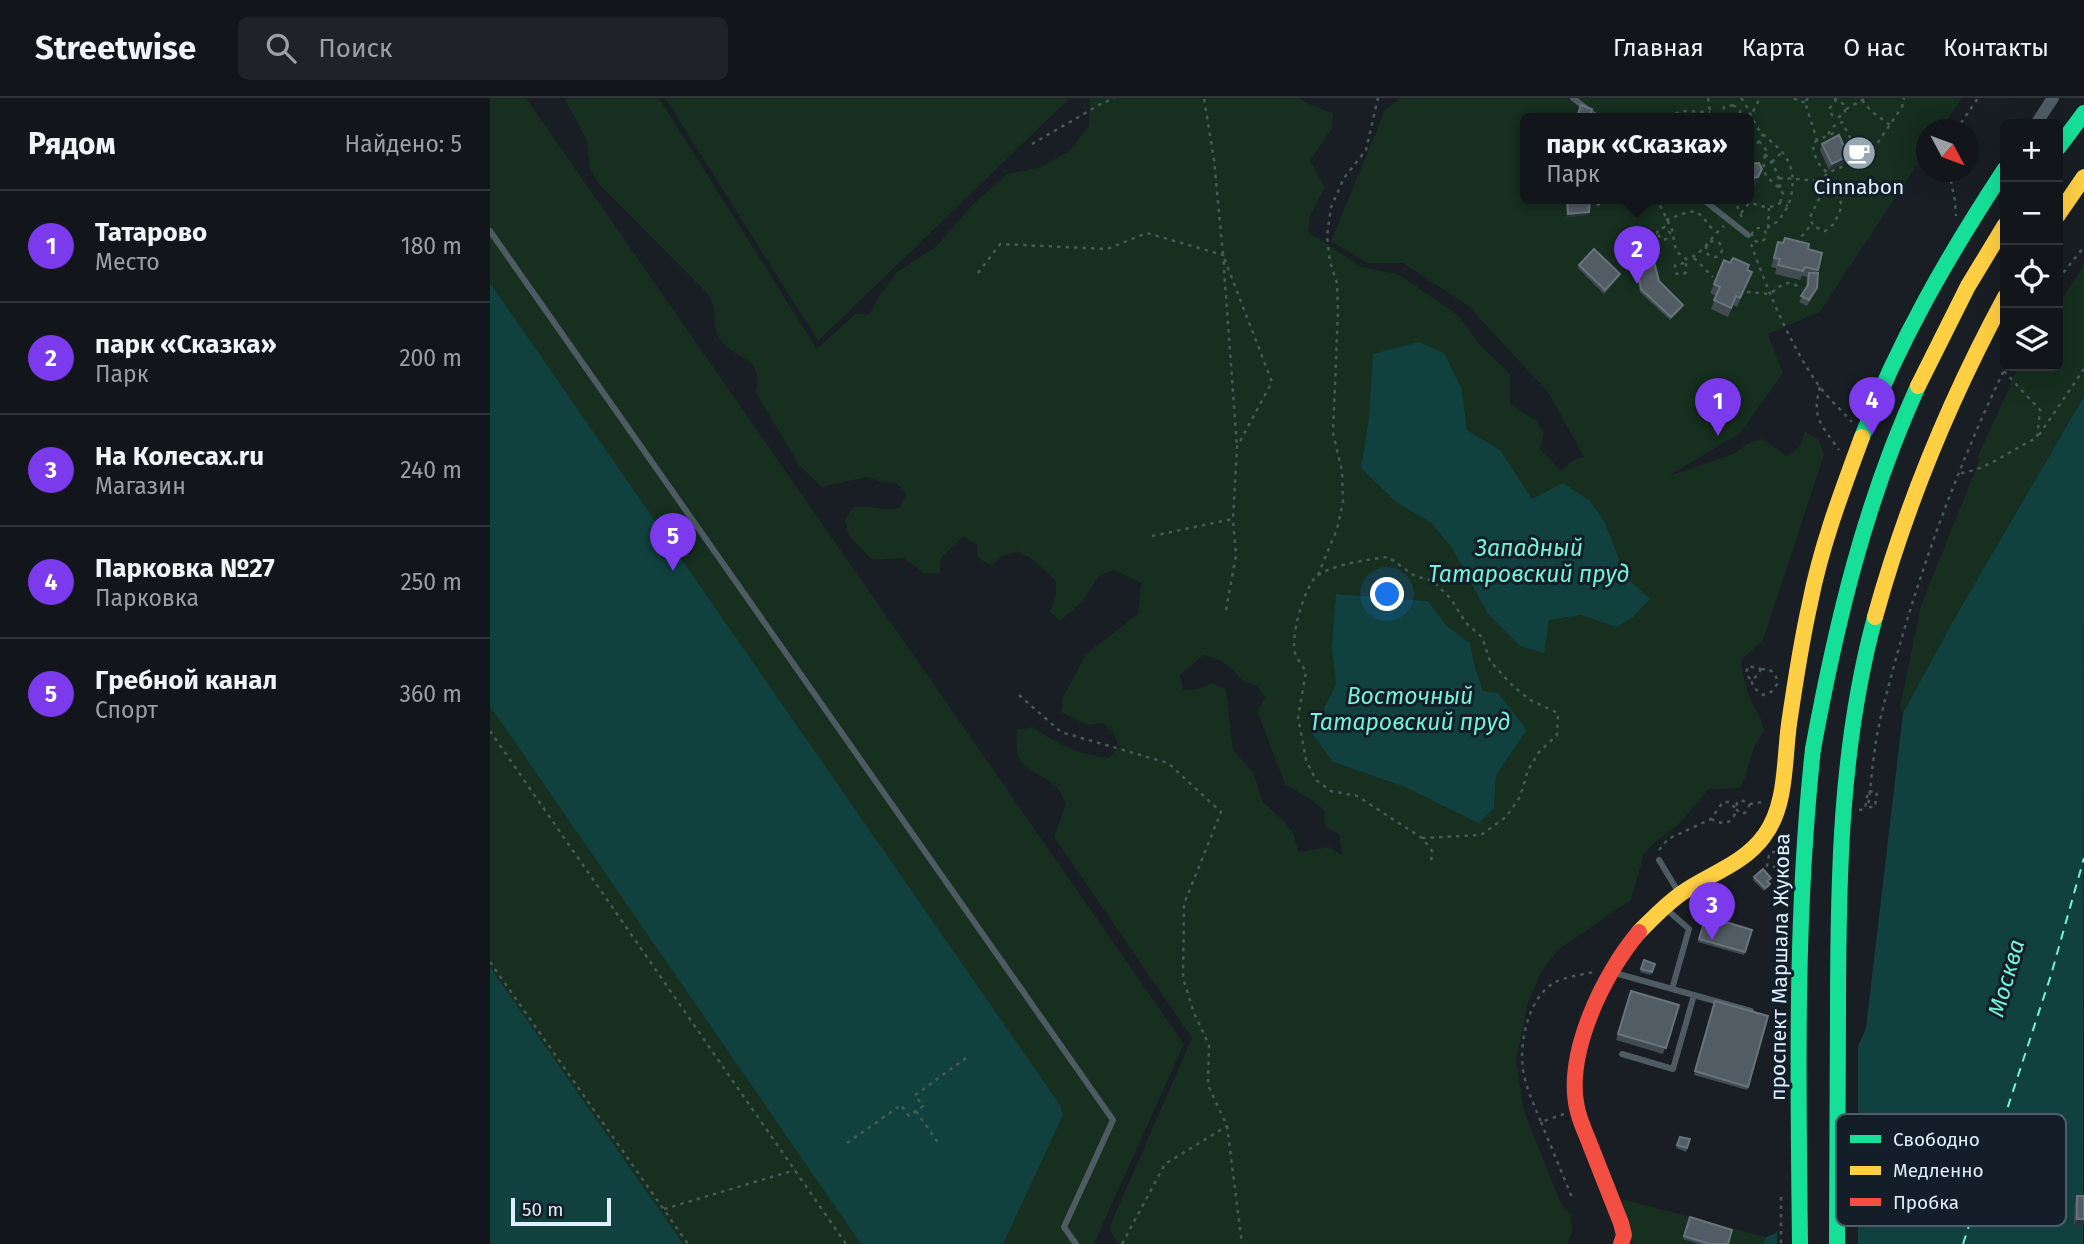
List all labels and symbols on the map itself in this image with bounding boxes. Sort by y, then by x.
north arrow [1916,119,1979,182]
cafe icon: Cinnabon [1840,134,1878,172]
place label: Cinnabon [1814,174,1904,200]
pin: 2 [1614,226,1660,284]
pin: 4 [1849,377,1895,435]
pin: 1 [1695,378,1741,436]
pin: 5 [650,513,696,571]
water label: Западный Татаровский пруд [1428,534,1630,588]
your location [1370,577,1404,611]
water label: Восточный Татаровский пруд [1309,682,1511,736]
street label: проспект Маршала Жукова [1765,833,1795,1101]
pin: 3 [1689,882,1735,940]
water label: Москва [1982,936,2030,1020]
legend [1836,1114,2066,1226]
text: Свободно [1893,1128,1980,1151]
text: Медленно [1893,1159,1984,1182]
text: Пробка [1893,1191,1959,1214]
scale bar [511,1195,611,1227]

